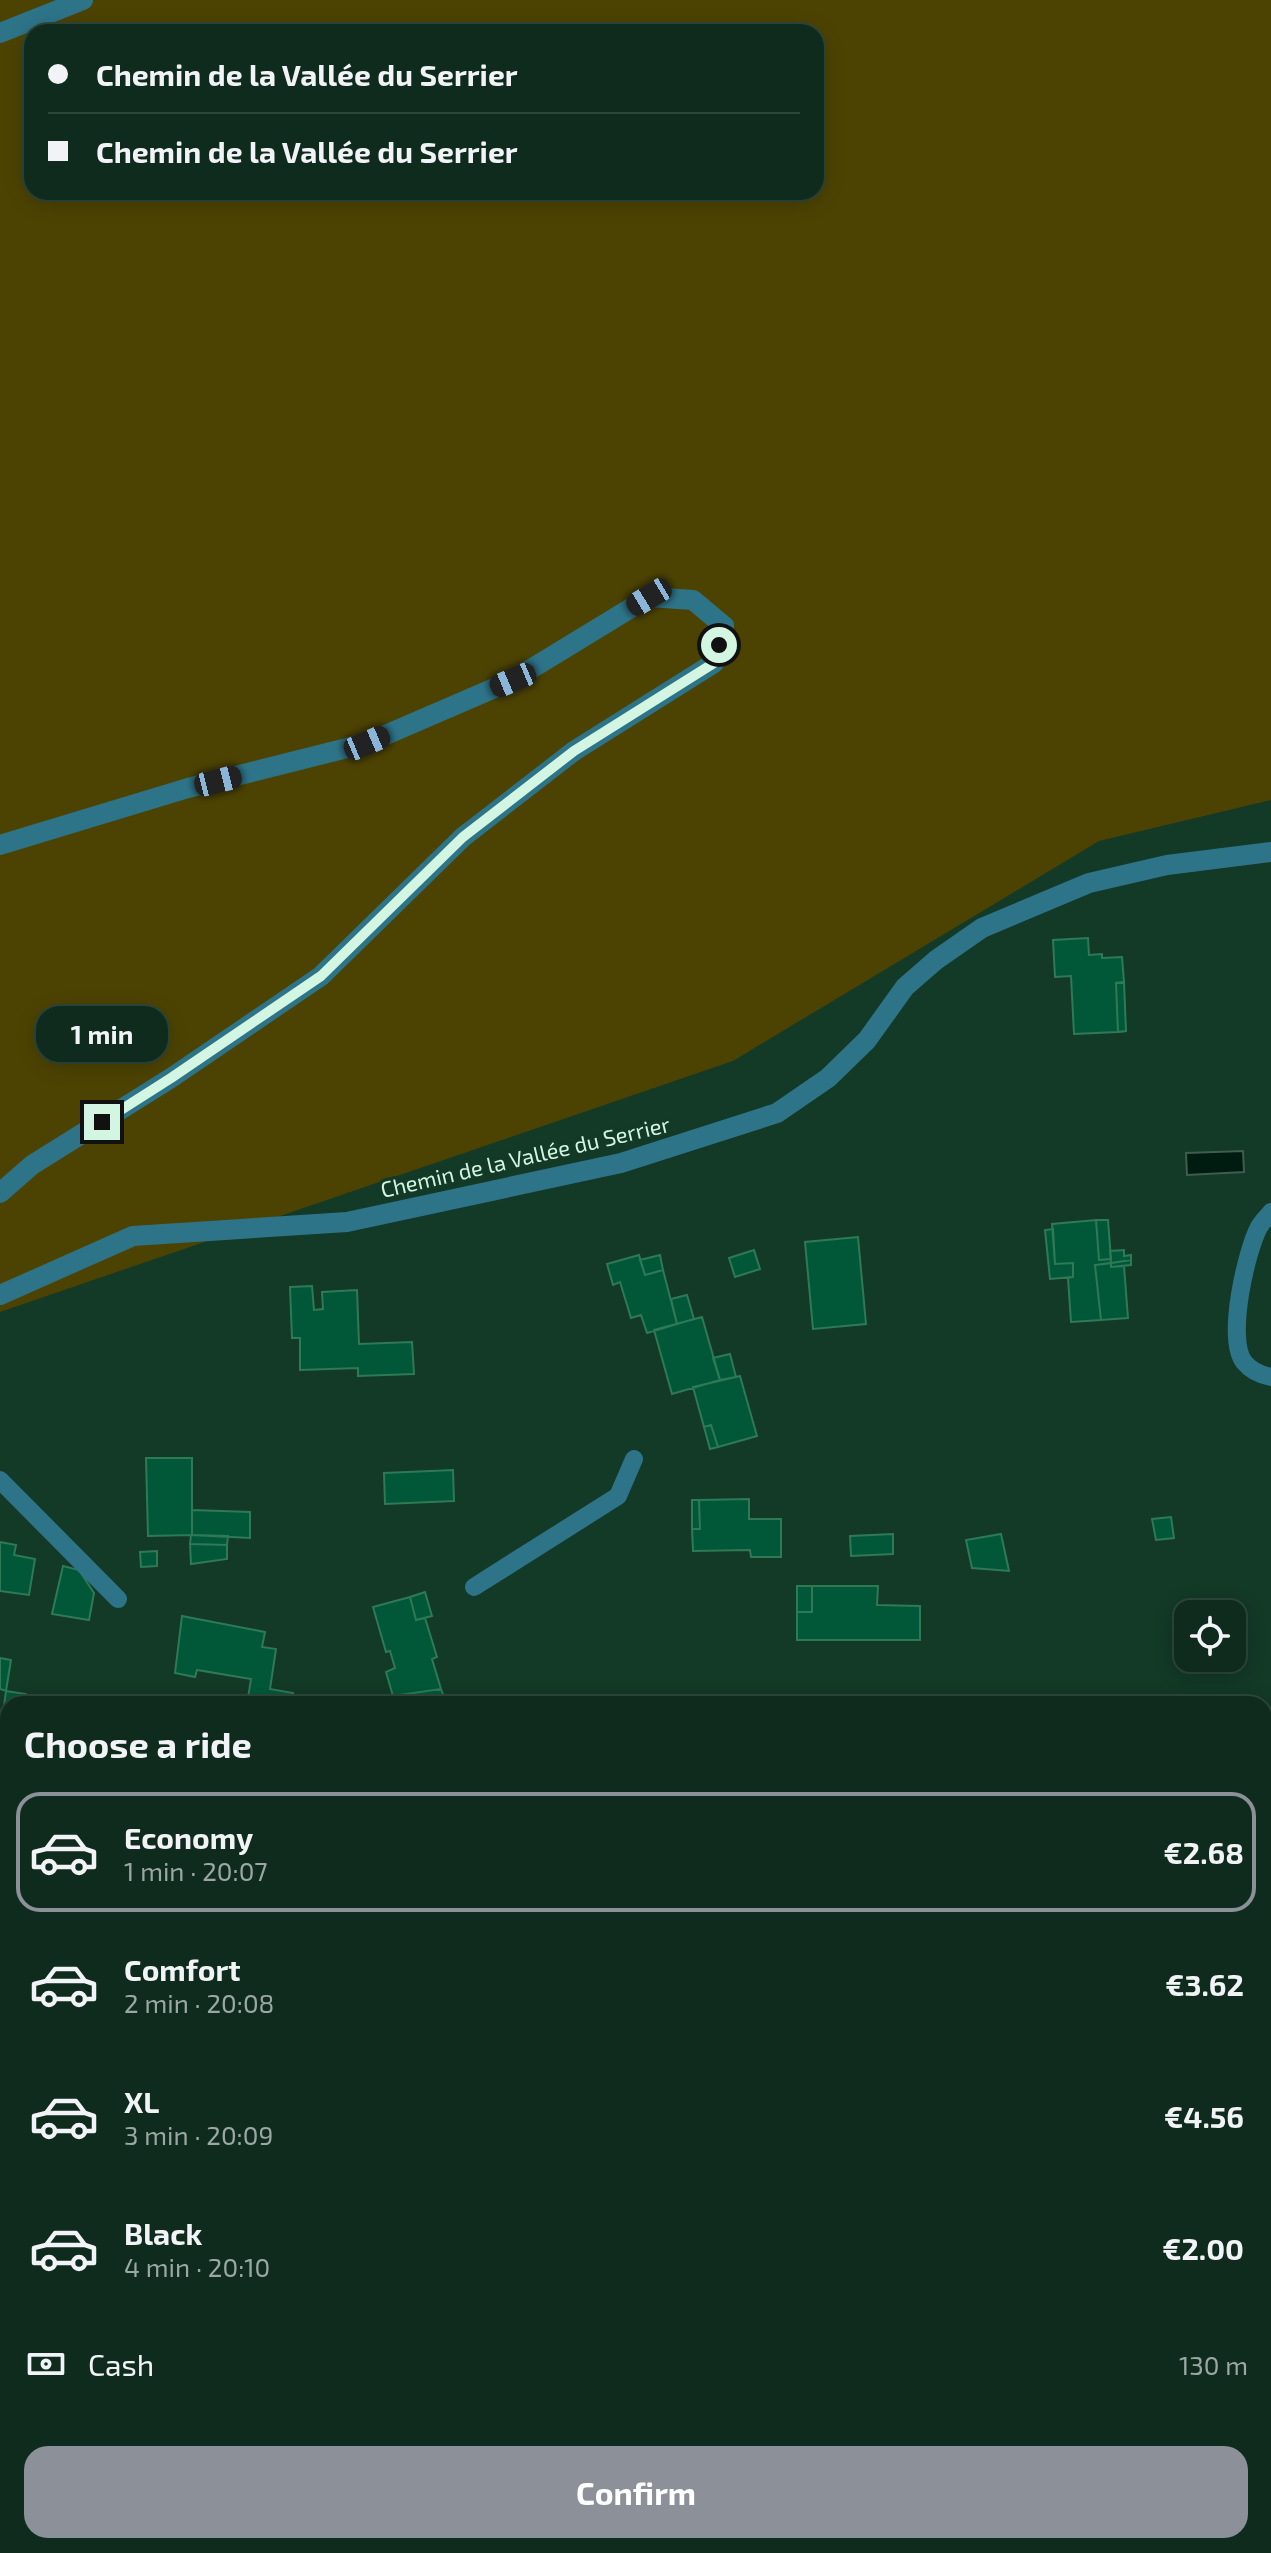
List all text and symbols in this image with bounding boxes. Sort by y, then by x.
text: Chemin de la Vallée du Serrier [96,56,518,92]
text: Chemin de la Vallée du Serrier [96,133,518,169]
car [622,574,676,620]
route start [701,627,737,663]
car [486,660,540,700]
car [340,723,394,763]
car [192,764,244,798]
callout: 1 min [36,1006,168,1062]
text: 1 min [71,1018,133,1049]
route end [84,1104,120,1140]
street label: Chemin de la Vallée du Serrier [378,1110,672,1202]
map controls [1174,1600,1246,1672]
button: locate [1174,1600,1246,1672]
text: Choose a ride [24,1722,252,1765]
icon: car [28,1816,100,1888]
text: Economy [124,1819,253,1855]
text: €2.68 [1164,1834,1244,1870]
text: 1 min · 20:07 [124,1855,268,1886]
icon: car [28,1948,100,2020]
text: Comfort [124,1951,241,1987]
text: €3.62 [1165,1966,1244,2002]
text: 2 min · 20:08 [124,1987,274,2018]
icon: car [28,2080,100,2152]
text: XL [124,2083,159,2119]
text: €4.56 [1164,2098,1244,2134]
text: 3 min · 20:09 [124,2119,273,2150]
icon: car [28,2212,100,2284]
text: Black [124,2215,202,2251]
text: €2.00 [1162,2230,1244,2266]
text: 4 min · 20:10 [124,2251,270,2282]
icon: cash [24,2342,68,2386]
text: Cash [88,2346,154,2382]
text: 130 m [1179,2349,1248,2380]
button: Confirm [24,2446,1248,2538]

